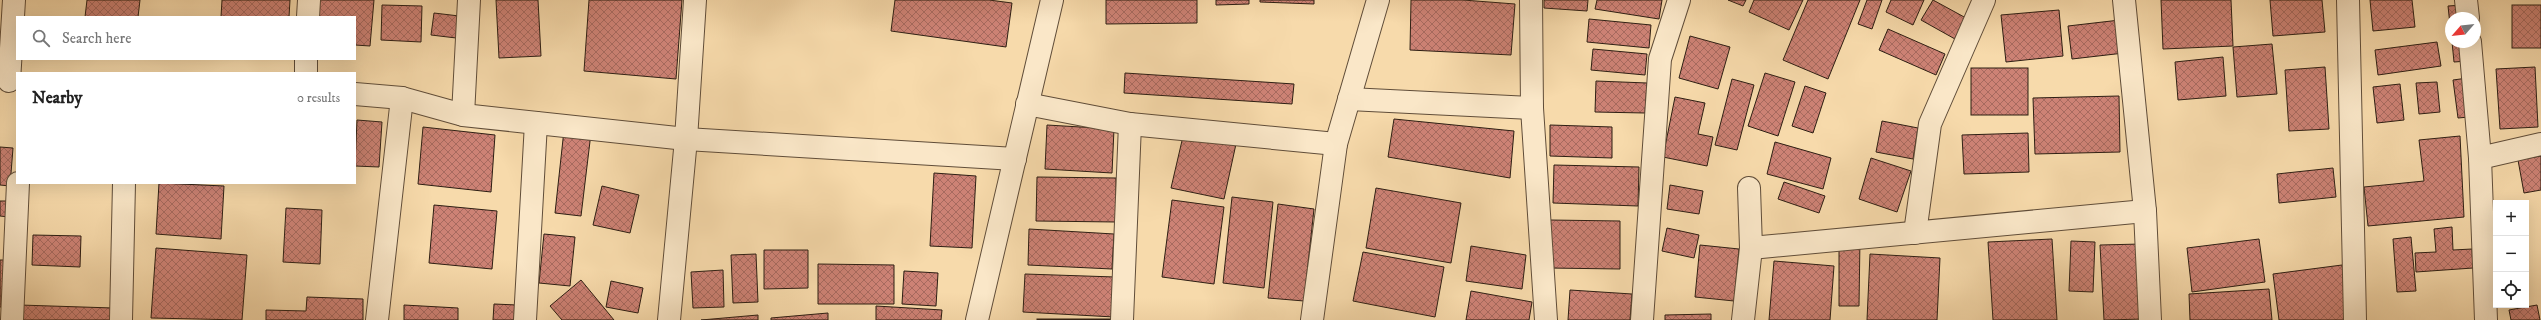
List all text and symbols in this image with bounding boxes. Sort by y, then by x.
north arrow [2445,12,2481,48]
search box [16,16,356,60]
icon: search [30,27,52,49]
text: Search here [62,29,131,48]
text: Nearby [32,87,82,109]
text: 0 results [297,90,340,106]
map controls [2493,200,2529,308]
button: + [2493,200,2529,236]
button: − [2493,236,2529,272]
button: locate [2493,272,2529,308]

